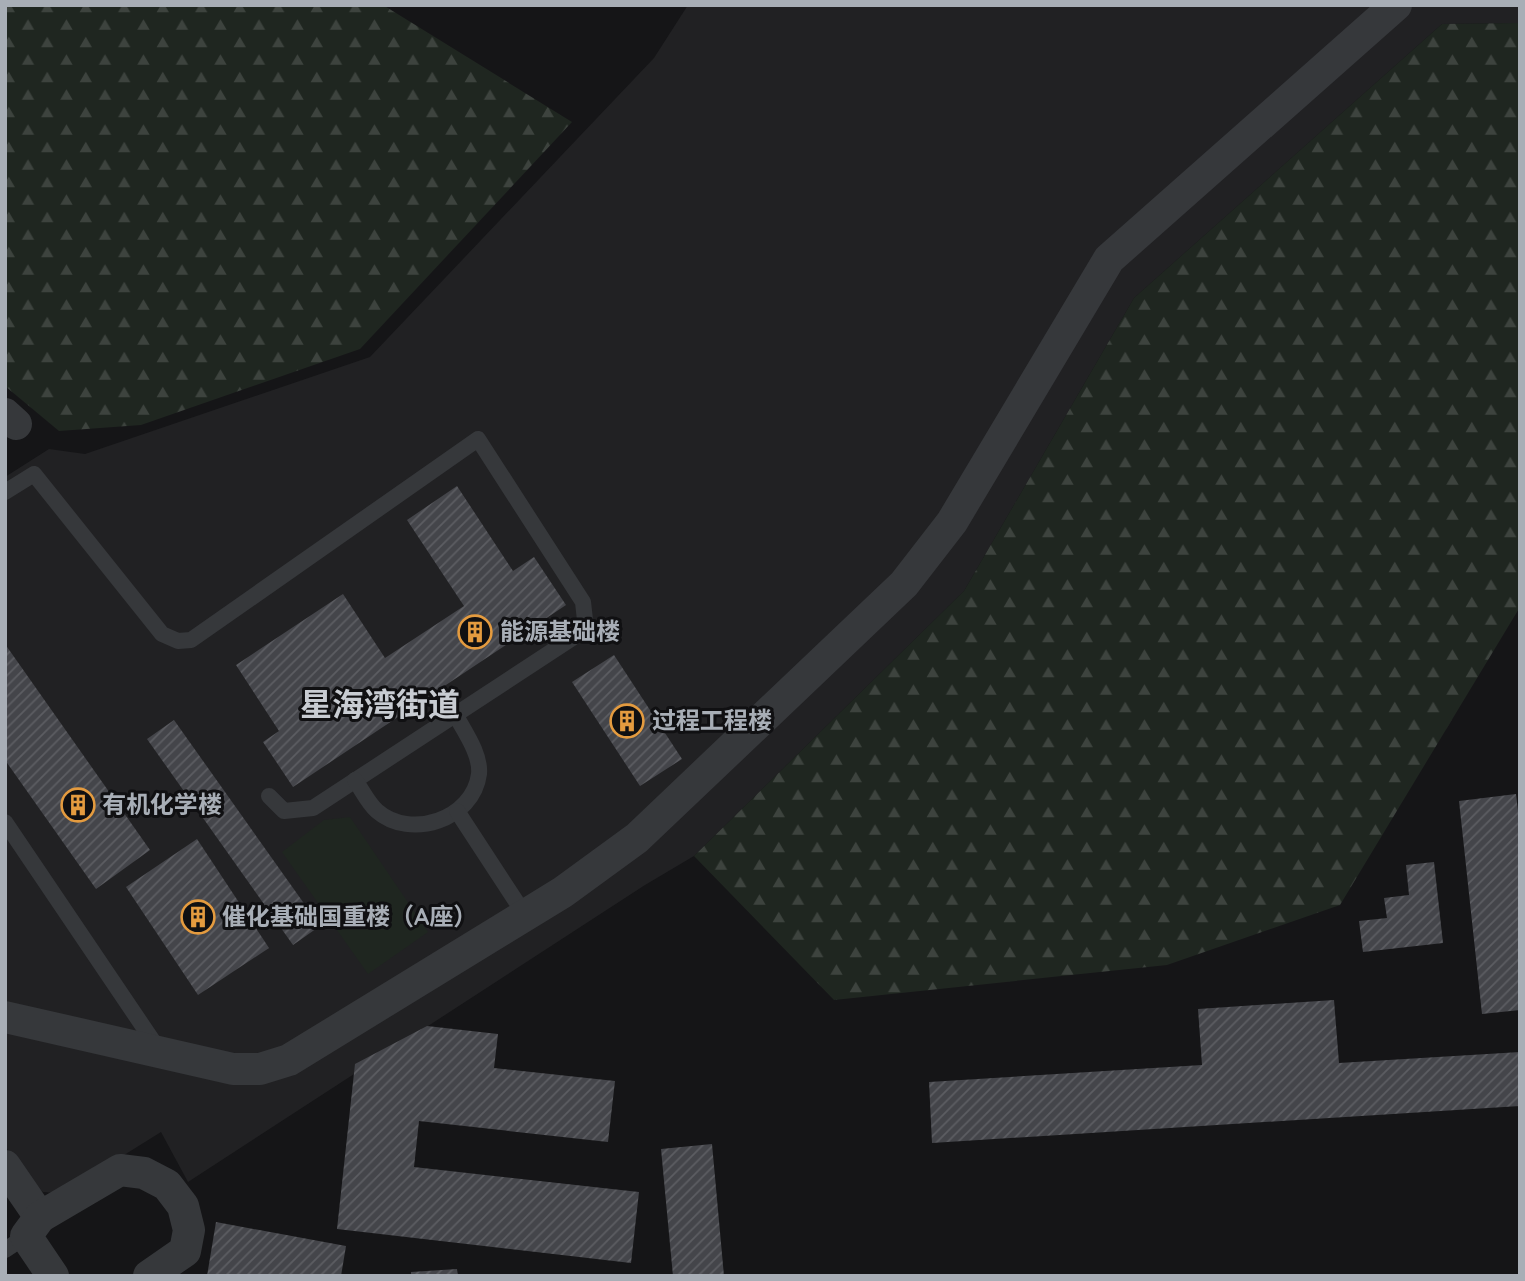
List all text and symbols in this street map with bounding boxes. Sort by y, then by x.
building icon: 能源基础楼 [456,613,494,651]
place label: 能源基础楼 [500,616,620,646]
district label: 星海湾街道 [300,684,460,724]
building icon: 过程工程楼 [608,702,646,740]
place label: 过程工程楼 [652,705,772,735]
building icon: 有机化学楼 [59,786,97,824]
place label: 有机化学楼 [102,789,222,819]
building icon: 催化基础国重楼（A座） [179,898,217,936]
place label: 催化基础国重楼（A座） [222,901,477,931]

